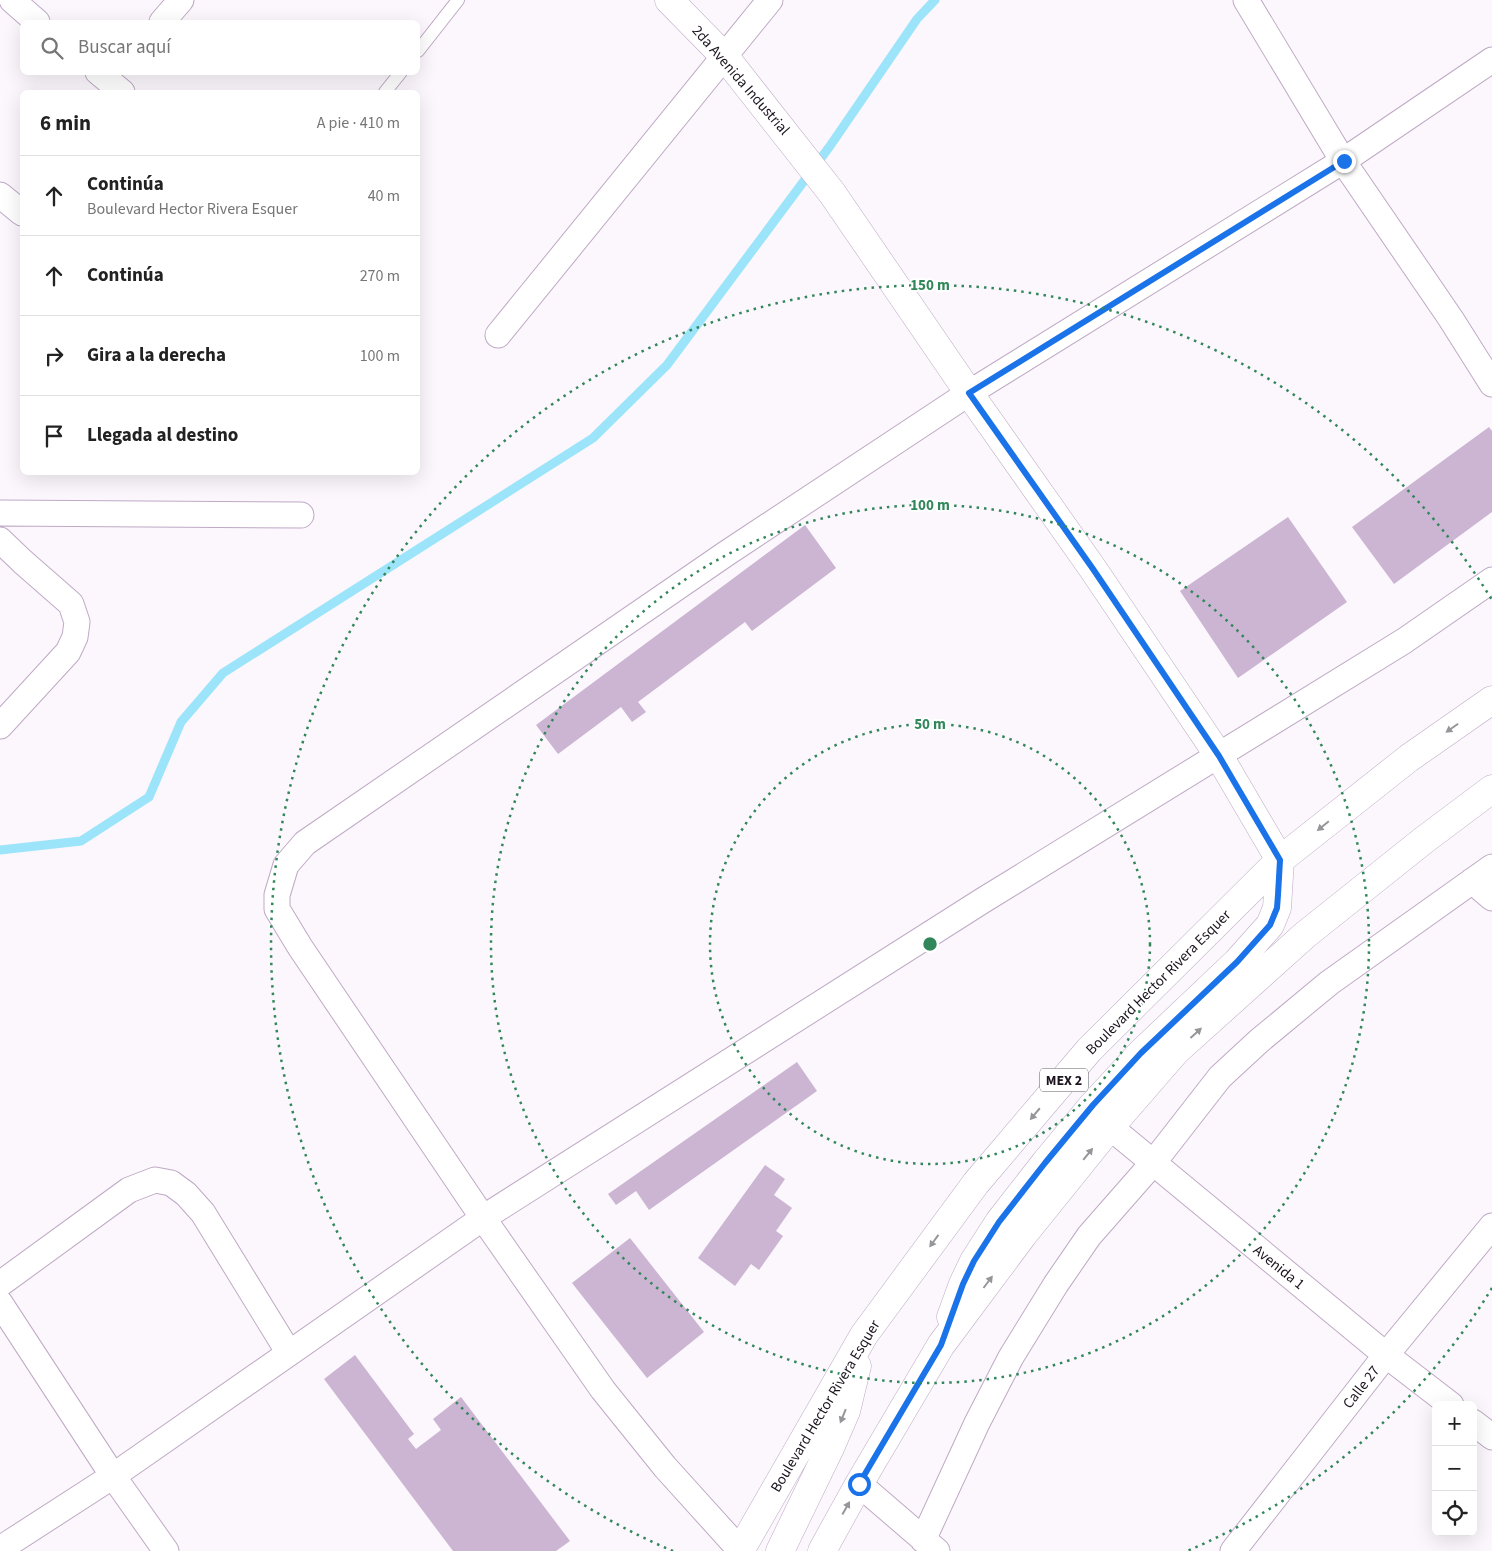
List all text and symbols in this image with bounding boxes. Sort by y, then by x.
search box [20,20,420,75]
street label: 2da Avenida Industrial [687,21,794,140]
icon: search [38,34,66,62]
text: Buscar aquí [78,34,171,61]
text: 6 min [40,108,91,138]
text: A pie · 410 m [317,112,400,134]
route end [1333,150,1356,173]
text: Continúa [87,171,164,198]
icon: ahead [40,182,68,210]
text: 40 m [368,185,400,207]
text: Boulevard Hector Rivera Esquer [87,198,298,220]
icon: ahead [40,262,68,290]
text: Continúa [87,262,164,289]
text: 270 m [360,265,400,287]
text: 150 m [910,275,950,296]
icon: right [40,342,68,370]
text: Gira a la derecha [87,342,226,369]
text: 100 m [360,345,400,367]
icon: arrive [40,422,68,450]
text: Llegada al destino [87,422,238,449]
text: 100 m [910,495,950,516]
text: 50 m [914,714,946,735]
one-way arrow [1445,723,1459,733]
one-way arrow [1317,821,1330,832]
street label: Boulevard Hector Rivera Esquer [1081,905,1236,1060]
centre of rings [921,935,939,953]
one-way arrow [1190,1027,1202,1039]
road number: MEX 2 [1040,1068,1088,1092]
one-way arrow [1030,1108,1041,1120]
one-way arrow [1082,1148,1093,1161]
one-way arrow [929,1234,939,1248]
street label: Avenida 1 [1249,1240,1309,1295]
one-way arrow [983,1275,993,1289]
street label: Boulevard Hector Rivera Esquer [766,1316,886,1496]
street label: Calle 27 [1338,1361,1385,1413]
map controls [1432,1401,1477,1536]
button: + [1432,1401,1477,1446]
one-way arrow [839,1409,847,1423]
button: − [1432,1446,1477,1491]
route start [848,1473,871,1496]
button: locate [1432,1491,1477,1536]
one-way arrow [841,1502,850,1515]

